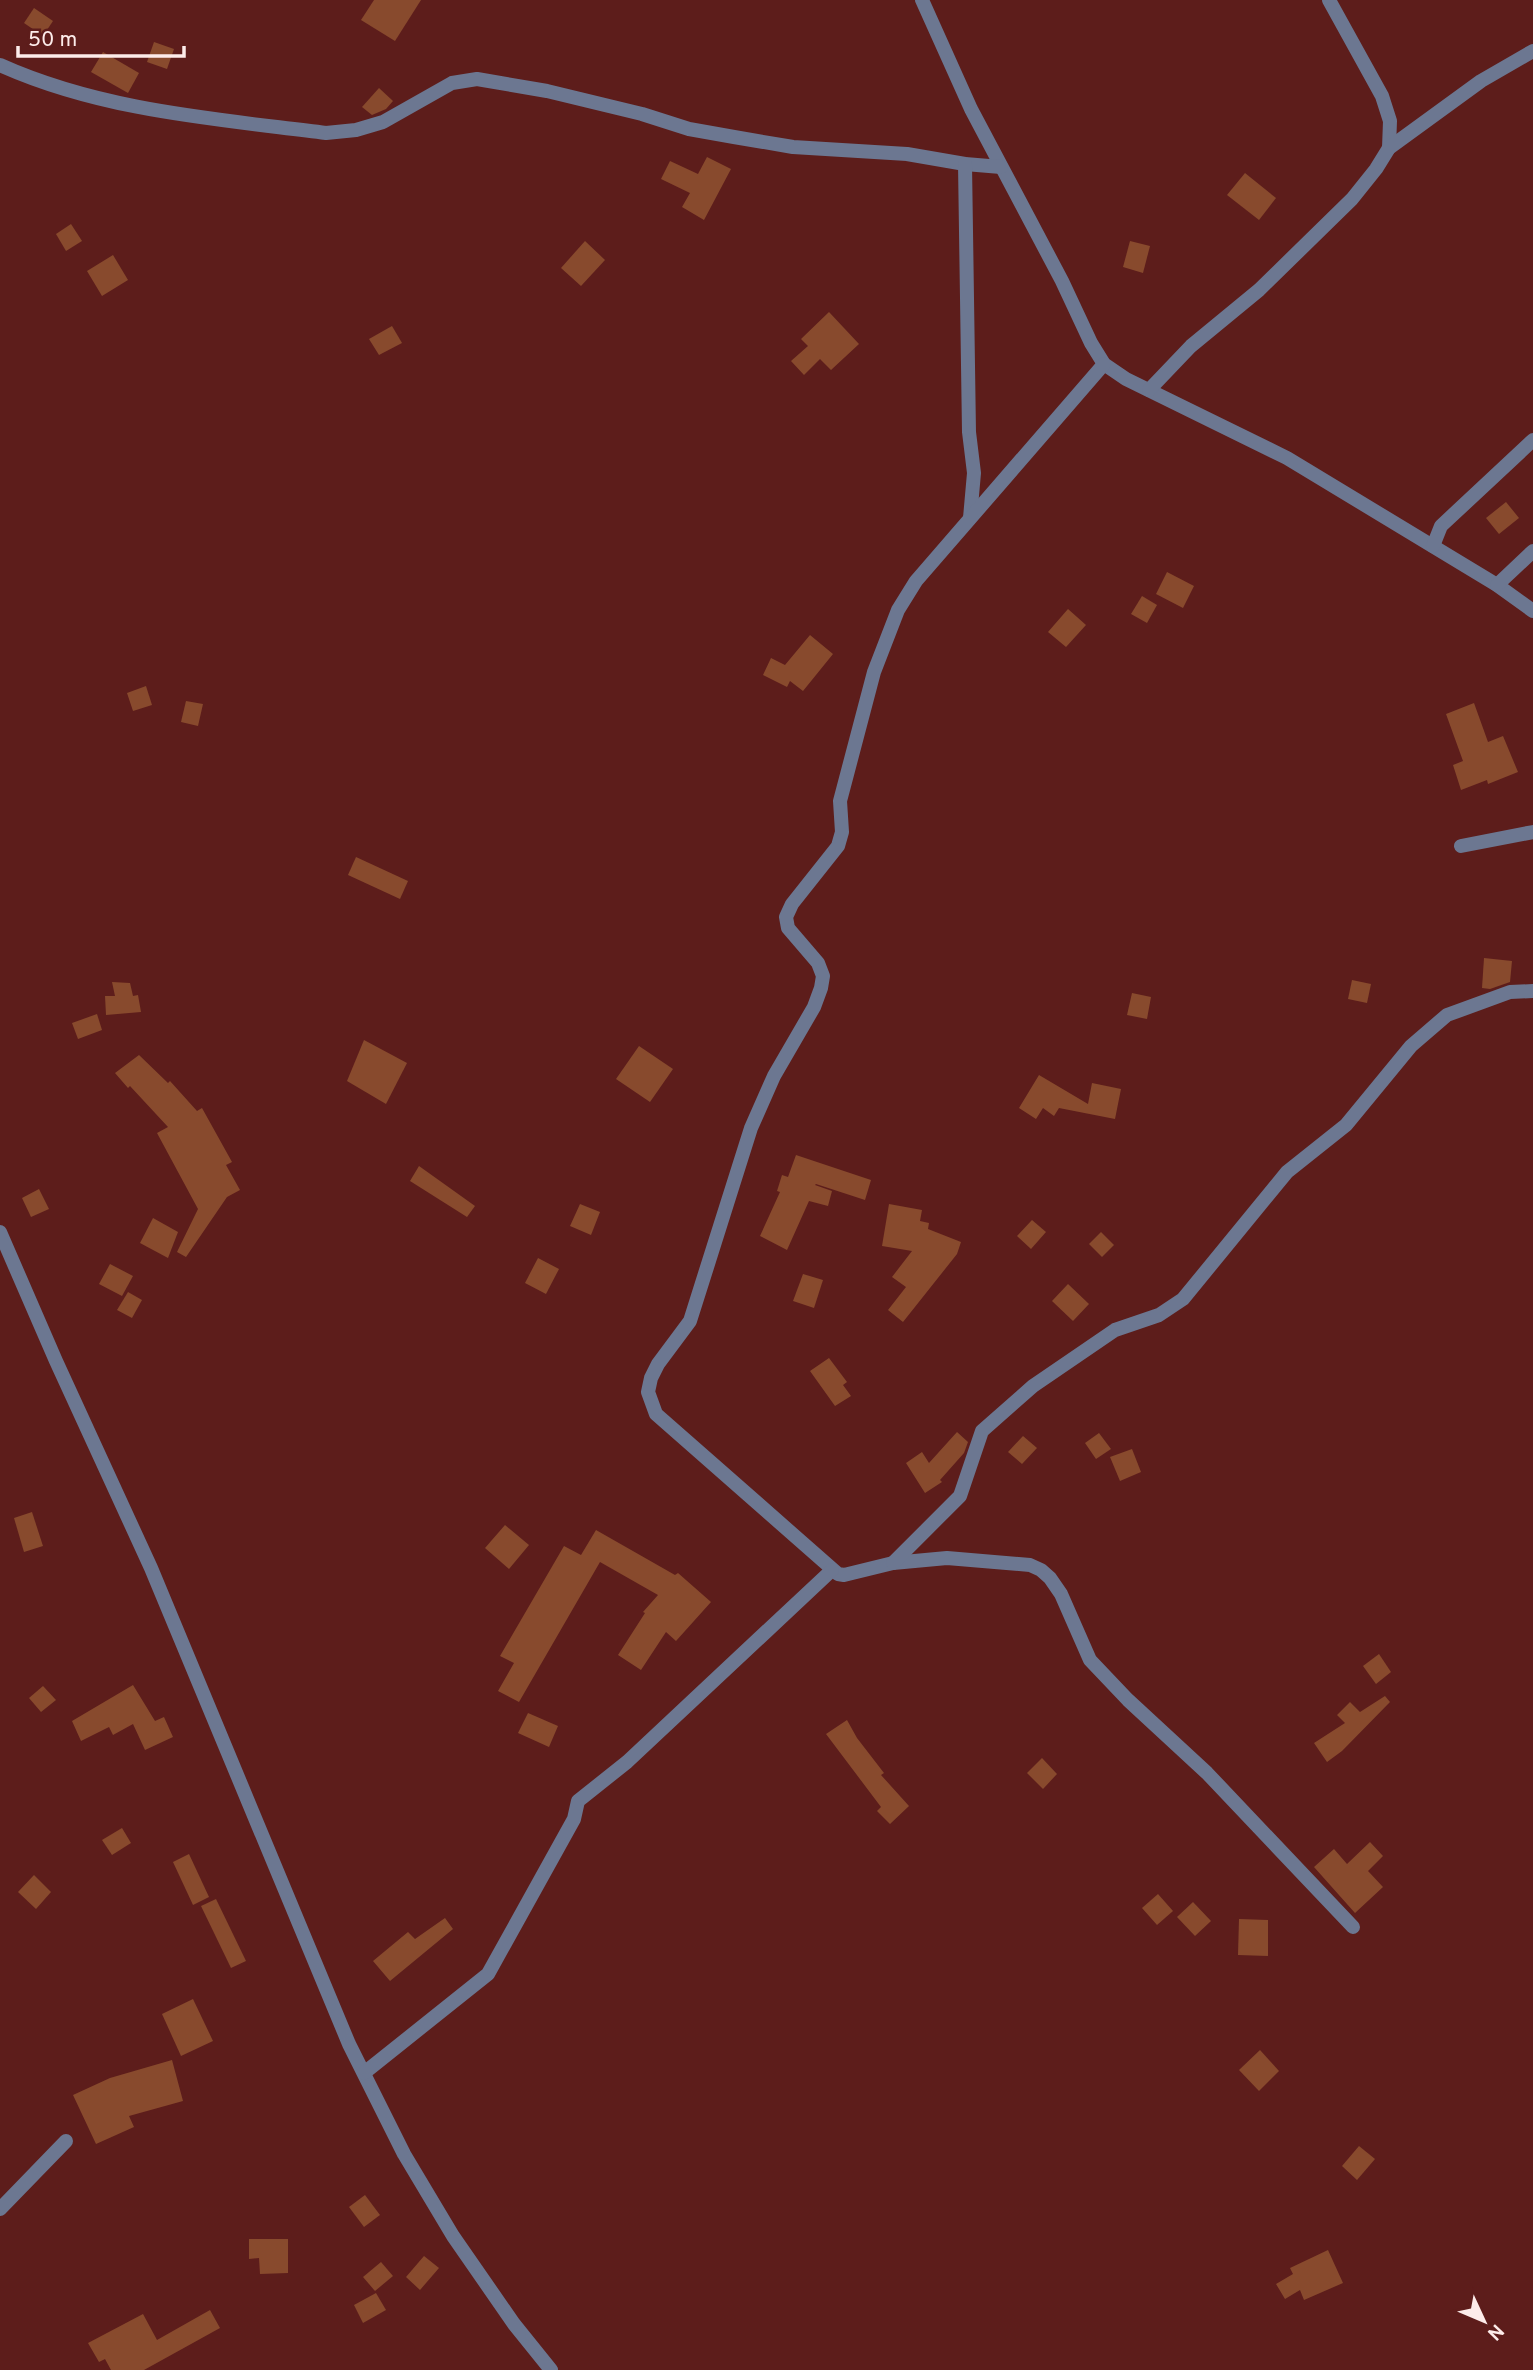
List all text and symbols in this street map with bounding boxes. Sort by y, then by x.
scale bar [18,14,184,58]
text: 50 m [28,27,77,54]
north arrow [1449,2286,1519,2356]
text: N [1481,2318,1508,2345]

